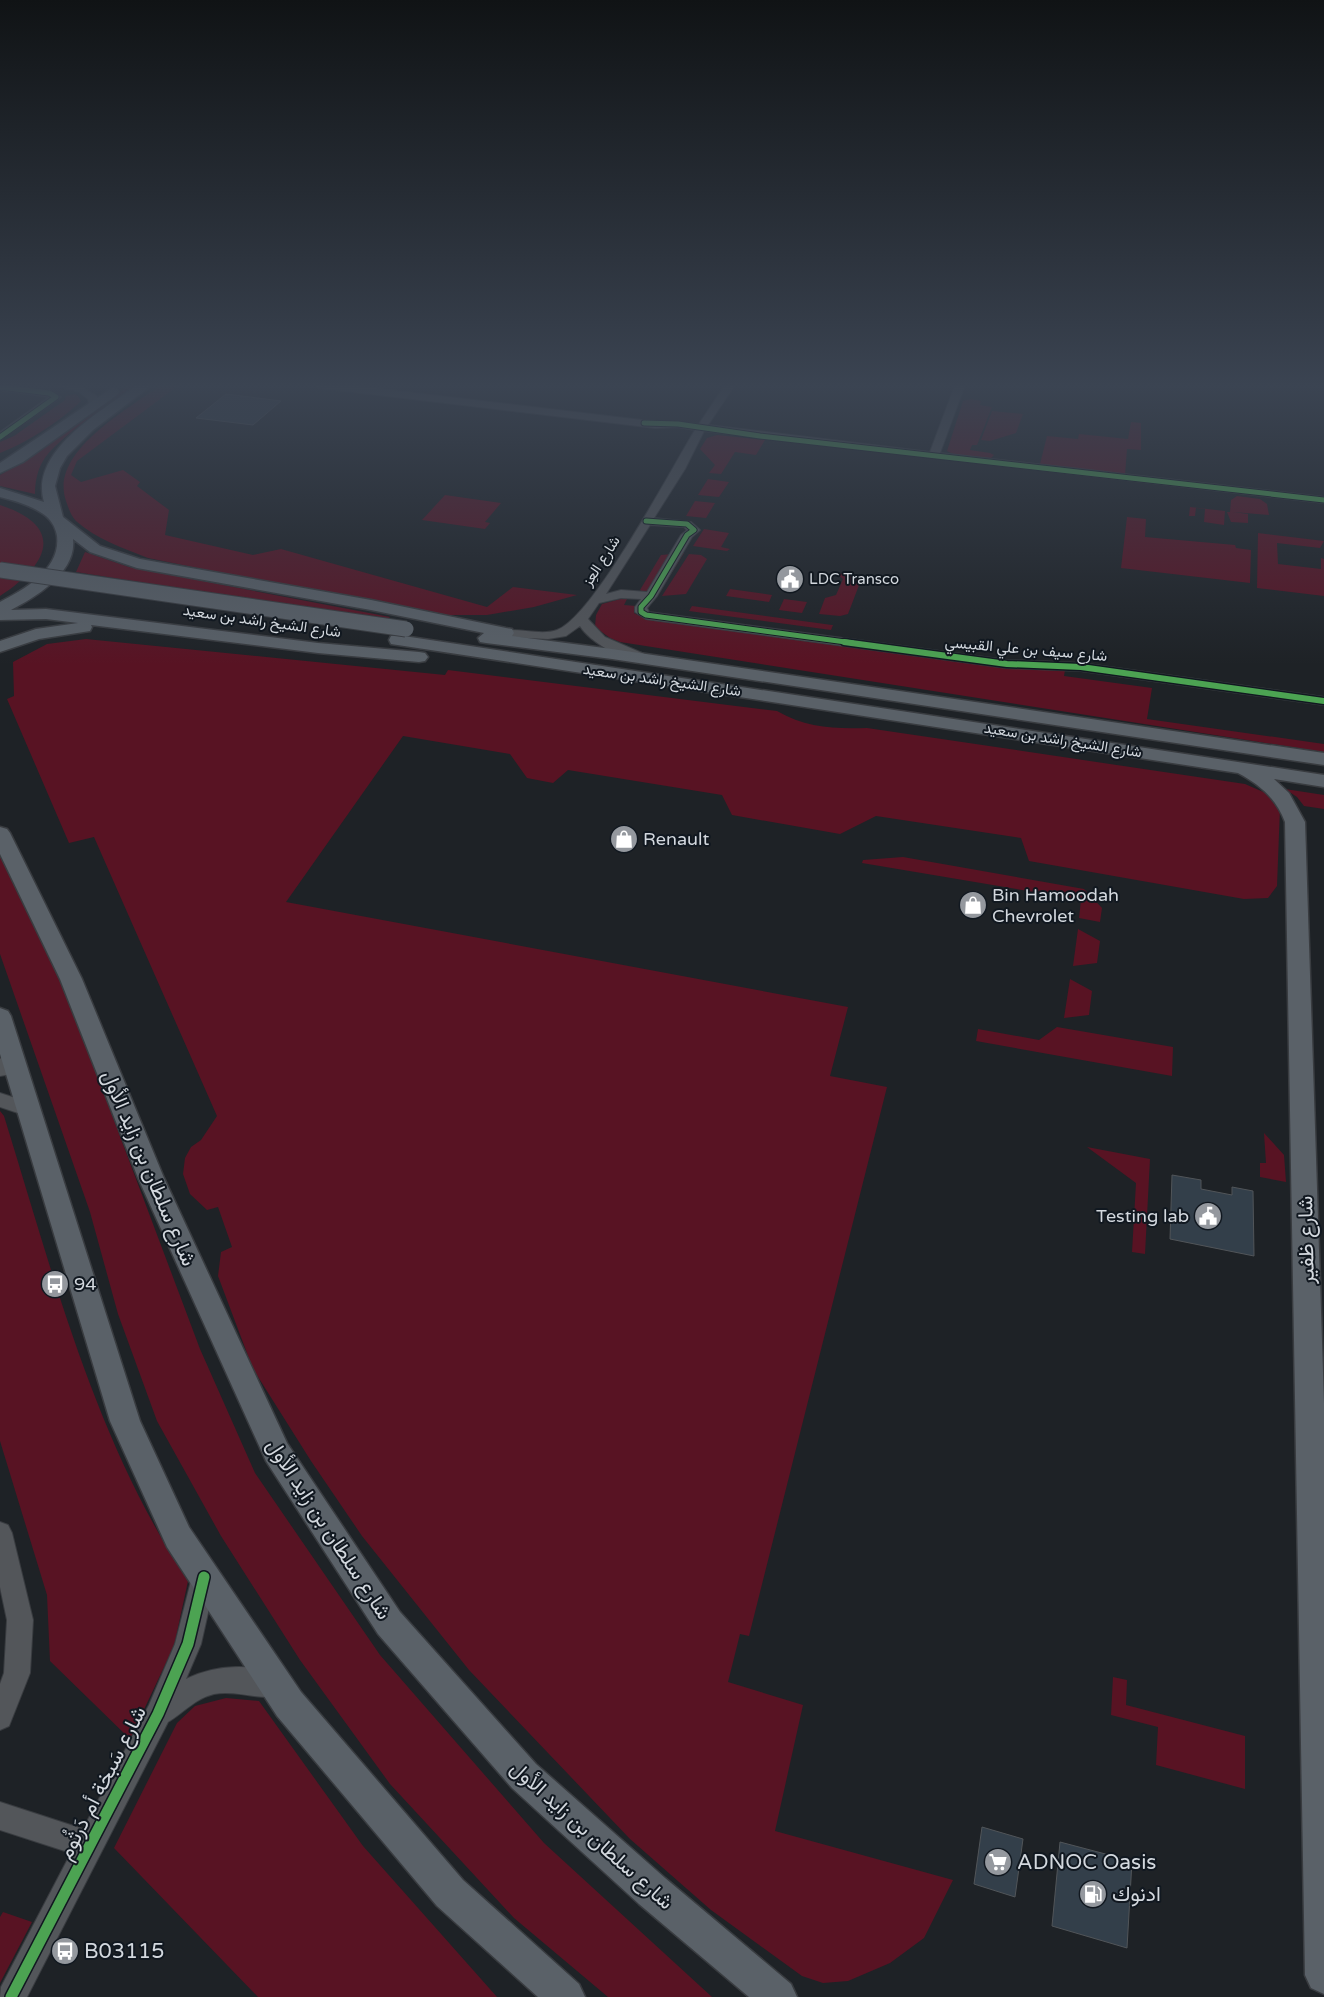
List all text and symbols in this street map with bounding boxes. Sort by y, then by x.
street label: شارع العِز [578,532,626,591]
public building icon: LDC Transco [775,564,805,594]
place label: LDC Transco [809,570,899,588]
street label: شارع الشيخ راشد بن سعيد [182,601,342,643]
street label: شارع سيف بن علي القبيسي [944,633,1108,669]
street label: شارع الشيخ راشد بن سعيد [582,660,742,702]
street label: شارع الشيخ راشد بن سعيد [983,719,1143,763]
shop icon: Renault [609,824,639,854]
place label: Renault [643,828,709,850]
place label: Bin Hamoodah Chevrolet [992,884,1119,927]
shop icon: Bin Hamoodah Chevrolet [958,890,988,920]
street label: شارع سلطان بن زايد الأول [95,1066,201,1270]
street label: شارع ظفير [1293,1196,1321,1285]
public building icon: Testing lab [1193,1201,1223,1231]
place label: Testing lab [1096,1205,1189,1227]
bus stop icon: 94 [40,1269,70,1299]
place label: 94 [74,1273,97,1295]
street label: شارع سلطان بن زايد الأول [260,1434,396,1625]
street label: شارع سَبخة أم دَرثُوم [51,1701,153,1865]
street label: شارع سلطان بن زايد الأول [504,1756,678,1916]
supermarket icon: ADNOC Oasis [983,1847,1013,1877]
place label: ADNOC Oasis [1017,1850,1156,1875]
fuel station icon: ادنوك [1078,1879,1108,1909]
place label: ادنوك [1112,1882,1161,1907]
bus stop icon: B03115 [50,1936,80,1966]
place label: B03115 [84,1939,165,1964]

